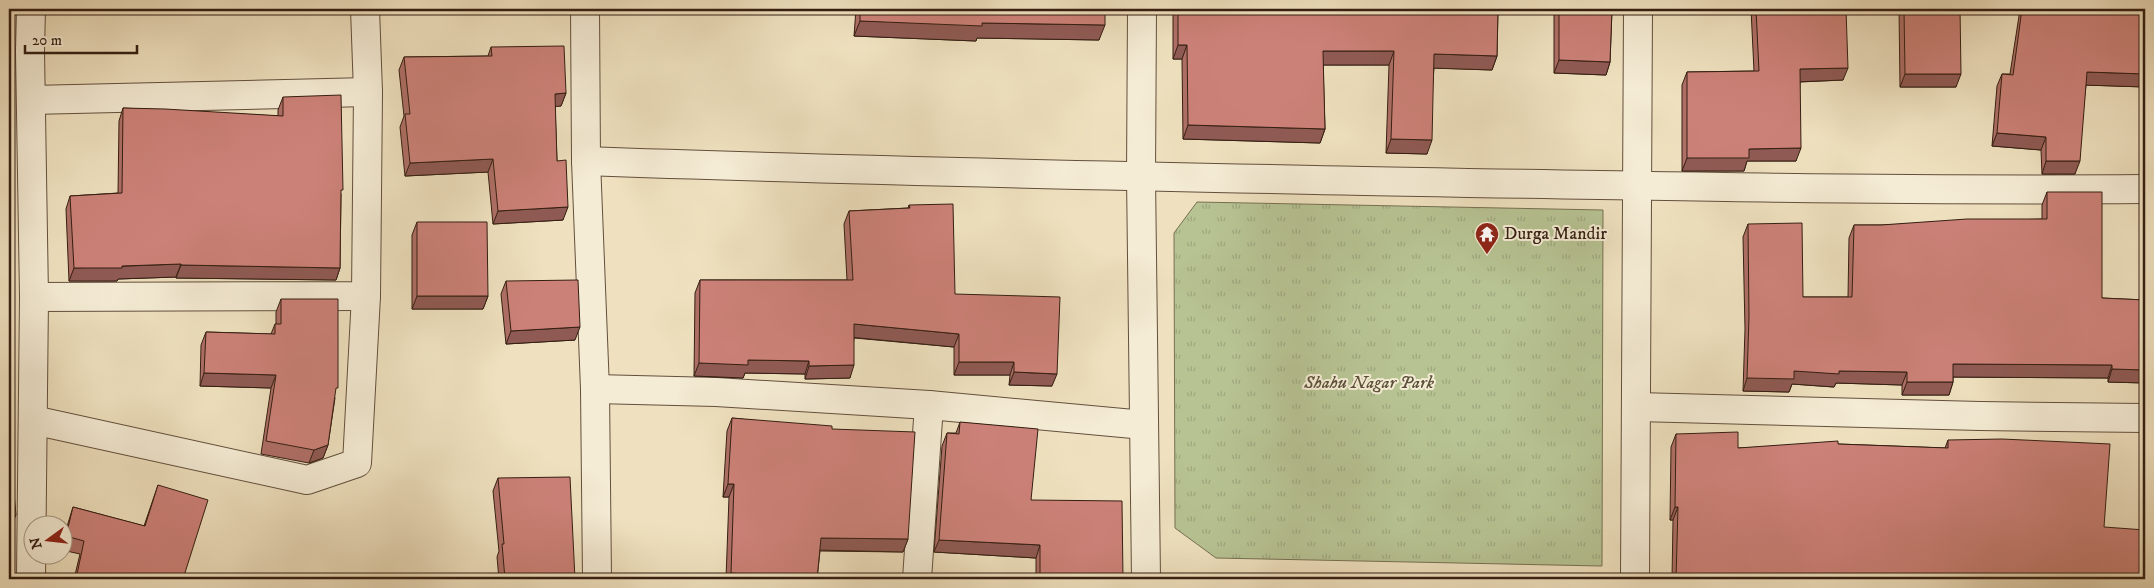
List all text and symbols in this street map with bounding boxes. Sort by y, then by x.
scale bar [25,22,138,54]
text: 20 m [32,31,62,50]
temple icon: Durga Mandir [1474,221,1500,255]
place label: Durga Mandir [1504,223,1607,245]
park label: Shahu Nagar Park [1303,372,1434,394]
north arrow [22,516,72,566]
text: N [26,535,47,551]

